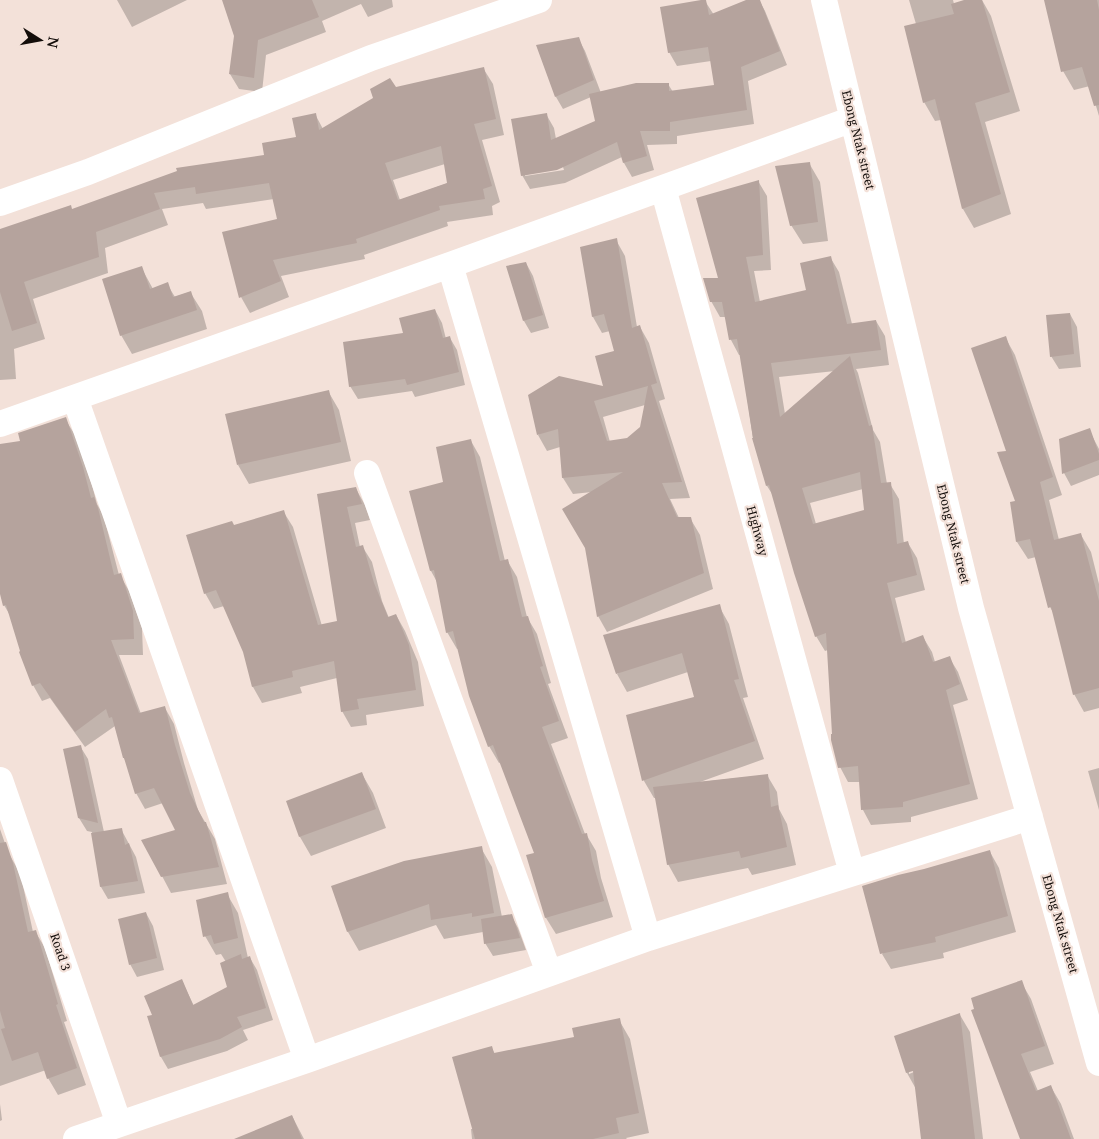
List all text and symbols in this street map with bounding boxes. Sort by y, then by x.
north arrow [15,15,65,65]
text: N [43,35,64,50]
street label: Ebong Ntak street [838,88,879,191]
street label: Ebong Ntak street [933,482,974,585]
street label: Highway [743,504,772,558]
street label: Ebong Ntak street [1038,873,1083,975]
street label: Road 3 [46,931,75,973]

